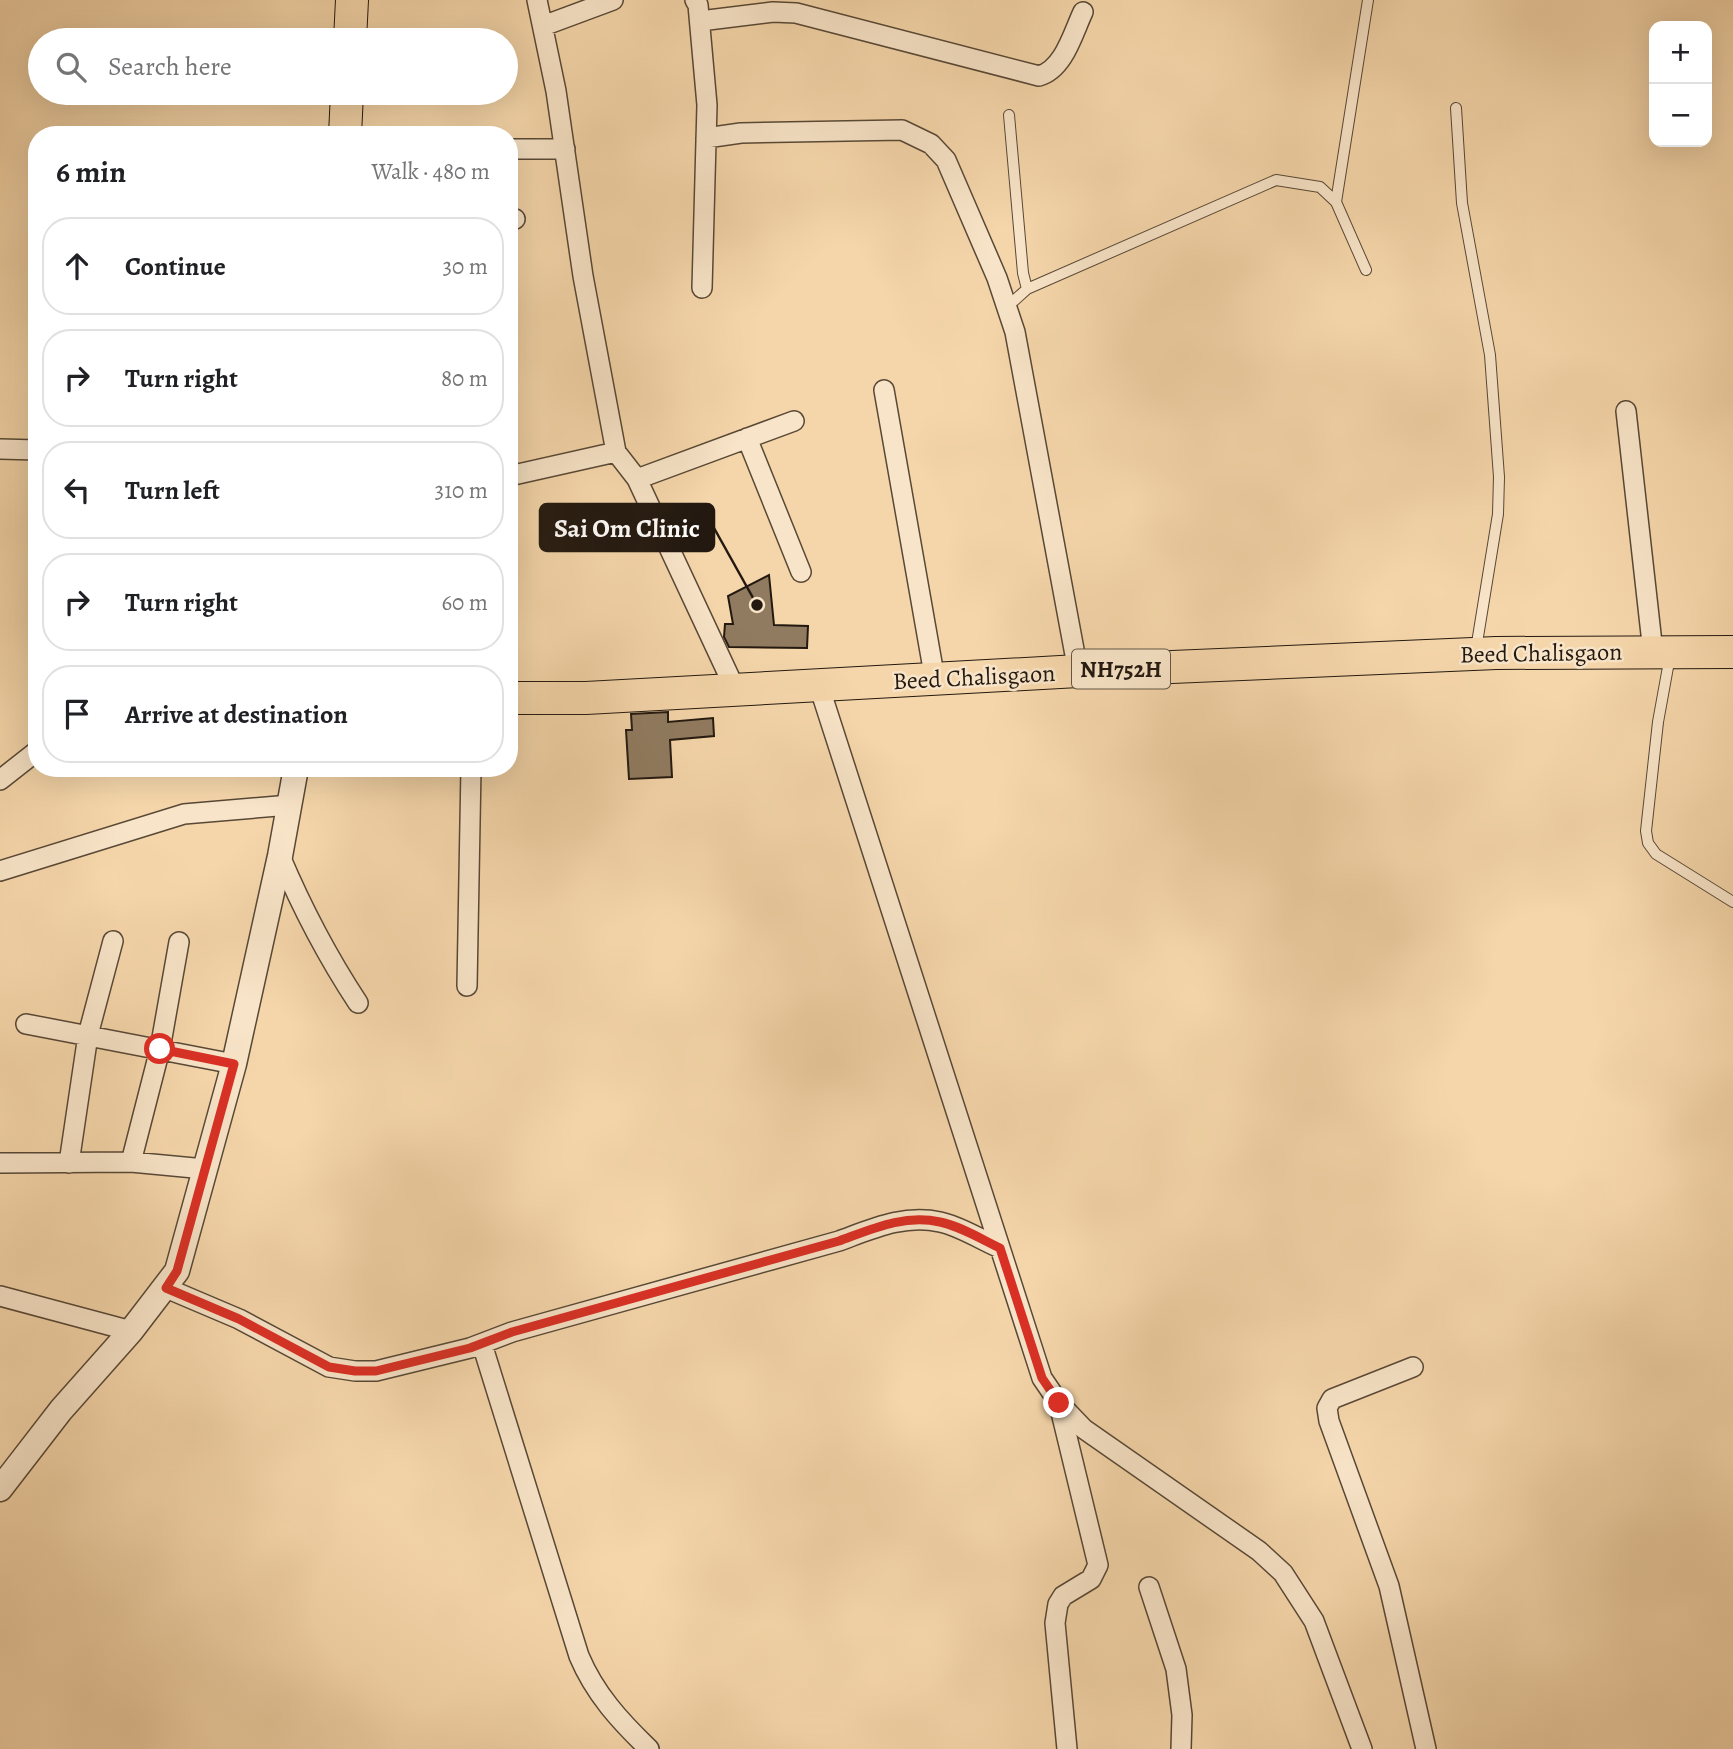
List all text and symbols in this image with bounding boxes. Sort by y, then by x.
map controls [1649,21,1712,147]
button: + [1649,21,1712,84]
search box [28,28,518,105]
icon: search [52,48,90,86]
text: Search here [108,49,232,84]
button: − [1649,84,1712,147]
text: 6 min [56,152,126,192]
text: Walk · 480 m [371,156,490,187]
icon: ahead [58,247,96,285]
text: Continue [125,249,226,284]
text: 30 m [442,251,488,282]
icon: right [58,359,96,397]
text: Turn right [125,361,238,396]
text: 80 m [441,363,488,394]
icon: left [58,471,96,509]
text: Turn left [125,473,220,508]
text: 310 m [435,475,488,506]
callout: Sai Om Clinic [540,504,714,551]
text: Sai Om Clinic [554,511,700,546]
icon: right [58,583,96,621]
text: Turn right [125,585,238,620]
text: 60 m [441,587,488,618]
street label: Beed Chalisgaon [1459,636,1623,670]
road number: NH752H [1072,650,1170,688]
street label: Beed Chalisgaon [892,657,1056,697]
icon: arrive [58,695,96,733]
text: Arrive at destination [125,697,348,732]
route start [144,1033,175,1064]
route end [1043,1387,1074,1418]

